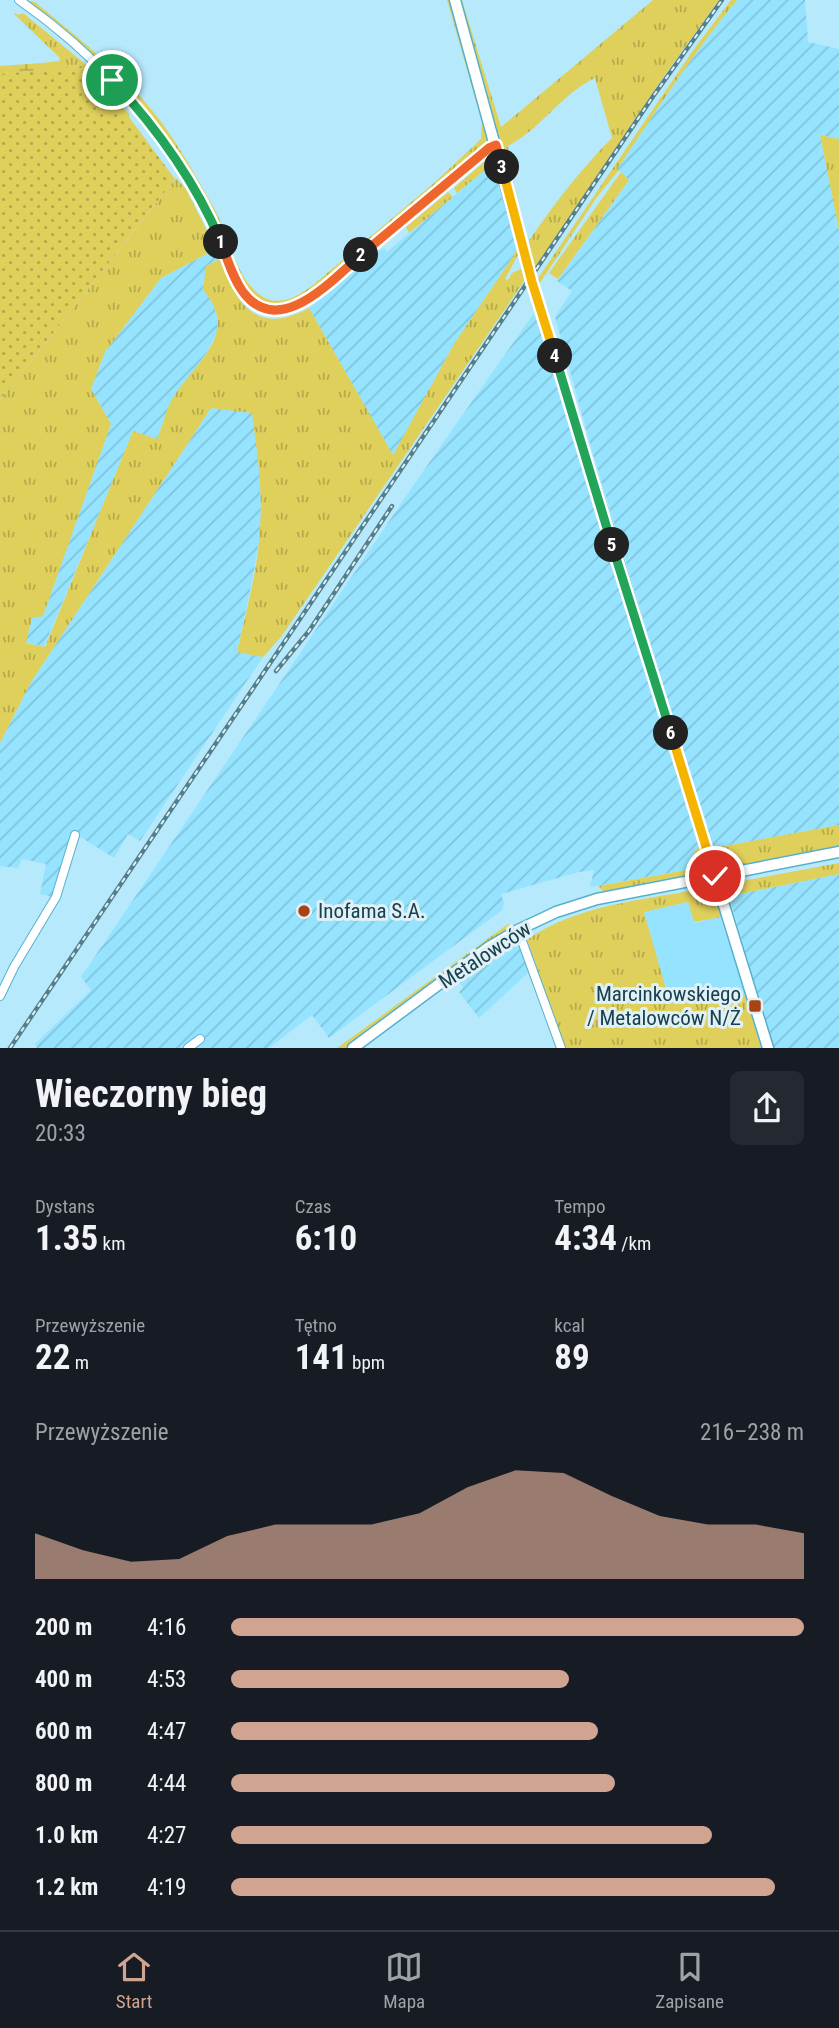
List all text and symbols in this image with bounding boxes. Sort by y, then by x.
pin [82,50,142,110]
icon: arrive [93,61,131,99]
pin: 3 [484,150,520,184]
text: 3 [497,155,506,178]
pin: 1 [204,224,238,260]
text: 1 [216,230,225,253]
pin: 2 [344,238,378,272]
text: 2 [356,243,365,266]
pin: 4 [538,338,572,374]
text: 4 [550,344,559,367]
pin: 5 [594,528,630,562]
text: 5 [607,533,616,556]
pin: 6 [654,716,688,750]
text: 6 [666,721,675,744]
pin [685,846,745,906]
icon: check [696,857,734,895]
place label: Inofama S.A. [318,899,425,923]
marker: Inofama S.A. [296,903,312,919]
street label: Metalowców [434,916,536,994]
place label: Marcinkowskiego / Metalowców N/Ż [587,982,741,1030]
marker: Marcinkowskiego / Metalowców N/Ż [747,998,763,1014]
button: share [730,1071,804,1145]
text: Wieczorny bieg [35,1072,267,1116]
text: 20:33 [35,1120,86,1147]
text: Dystans [35,1195,95,1218]
text: Czas [295,1195,332,1218]
text: Tempo [554,1195,605,1218]
text: 1.35 [35,1218,98,1259]
text: 6:10 [295,1218,357,1259]
text: 4:34 [554,1218,617,1259]
text: km [98,1232,125,1255]
text: /km [617,1232,651,1255]
text: Przewyższenie [35,1314,145,1337]
text: Tętno [295,1314,337,1337]
text: kcal [554,1314,585,1337]
text: 22 [35,1337,70,1378]
text: 141 [295,1337,348,1378]
text: 89 [554,1337,590,1378]
text: m [70,1351,89,1374]
text: bpm [348,1351,385,1374]
text: Przewyższenie [35,1419,168,1446]
text: 216–238 m [700,1419,804,1446]
text: 200 m [35,1614,92,1641]
text: 4:16 [147,1614,186,1641]
text: 400 m [35,1666,92,1693]
text: 4:53 [147,1666,186,1693]
text: 600 m [35,1718,92,1745]
text: 4:47 [147,1718,186,1745]
text: 800 m [35,1770,92,1797]
text: 4:44 [147,1770,186,1797]
text: 1.0 km [35,1822,98,1849]
text: 4:27 [147,1822,186,1849]
text: 1.2 km [35,1874,98,1901]
text: 4:19 [147,1874,186,1901]
tab: Start [115,1948,153,2013]
tab: Mapa [383,1948,425,2013]
tab: Zapisane [655,1948,724,2013]

